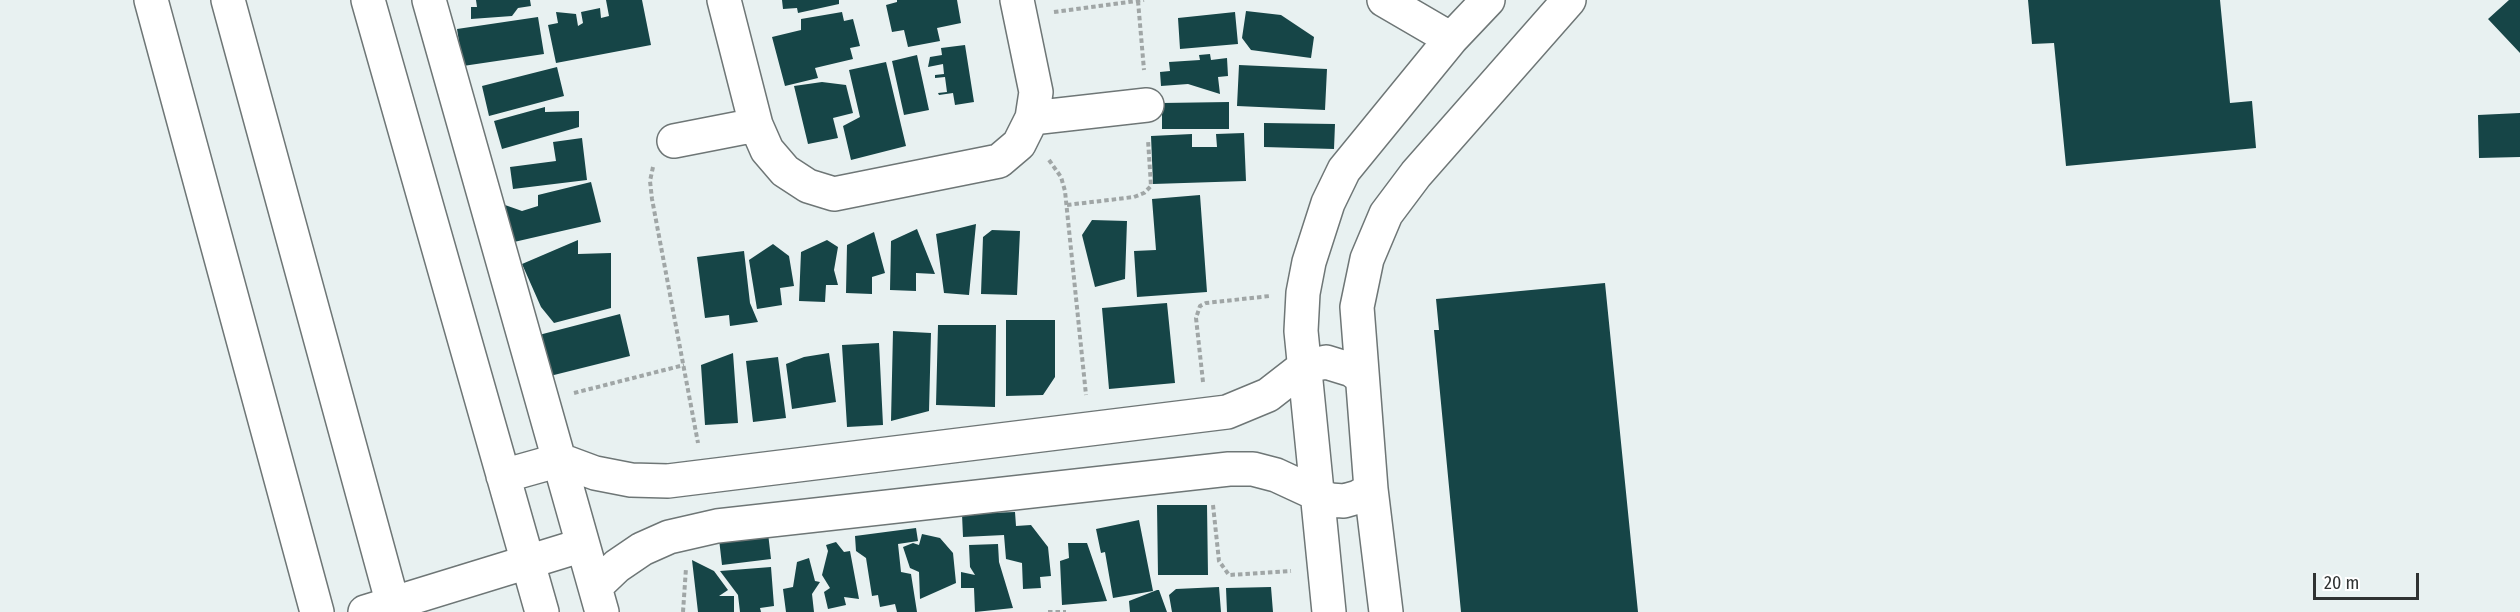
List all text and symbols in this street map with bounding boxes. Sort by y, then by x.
scale bar [2316,561,2422,599]
text: 20 m [2324,572,2359,594]

